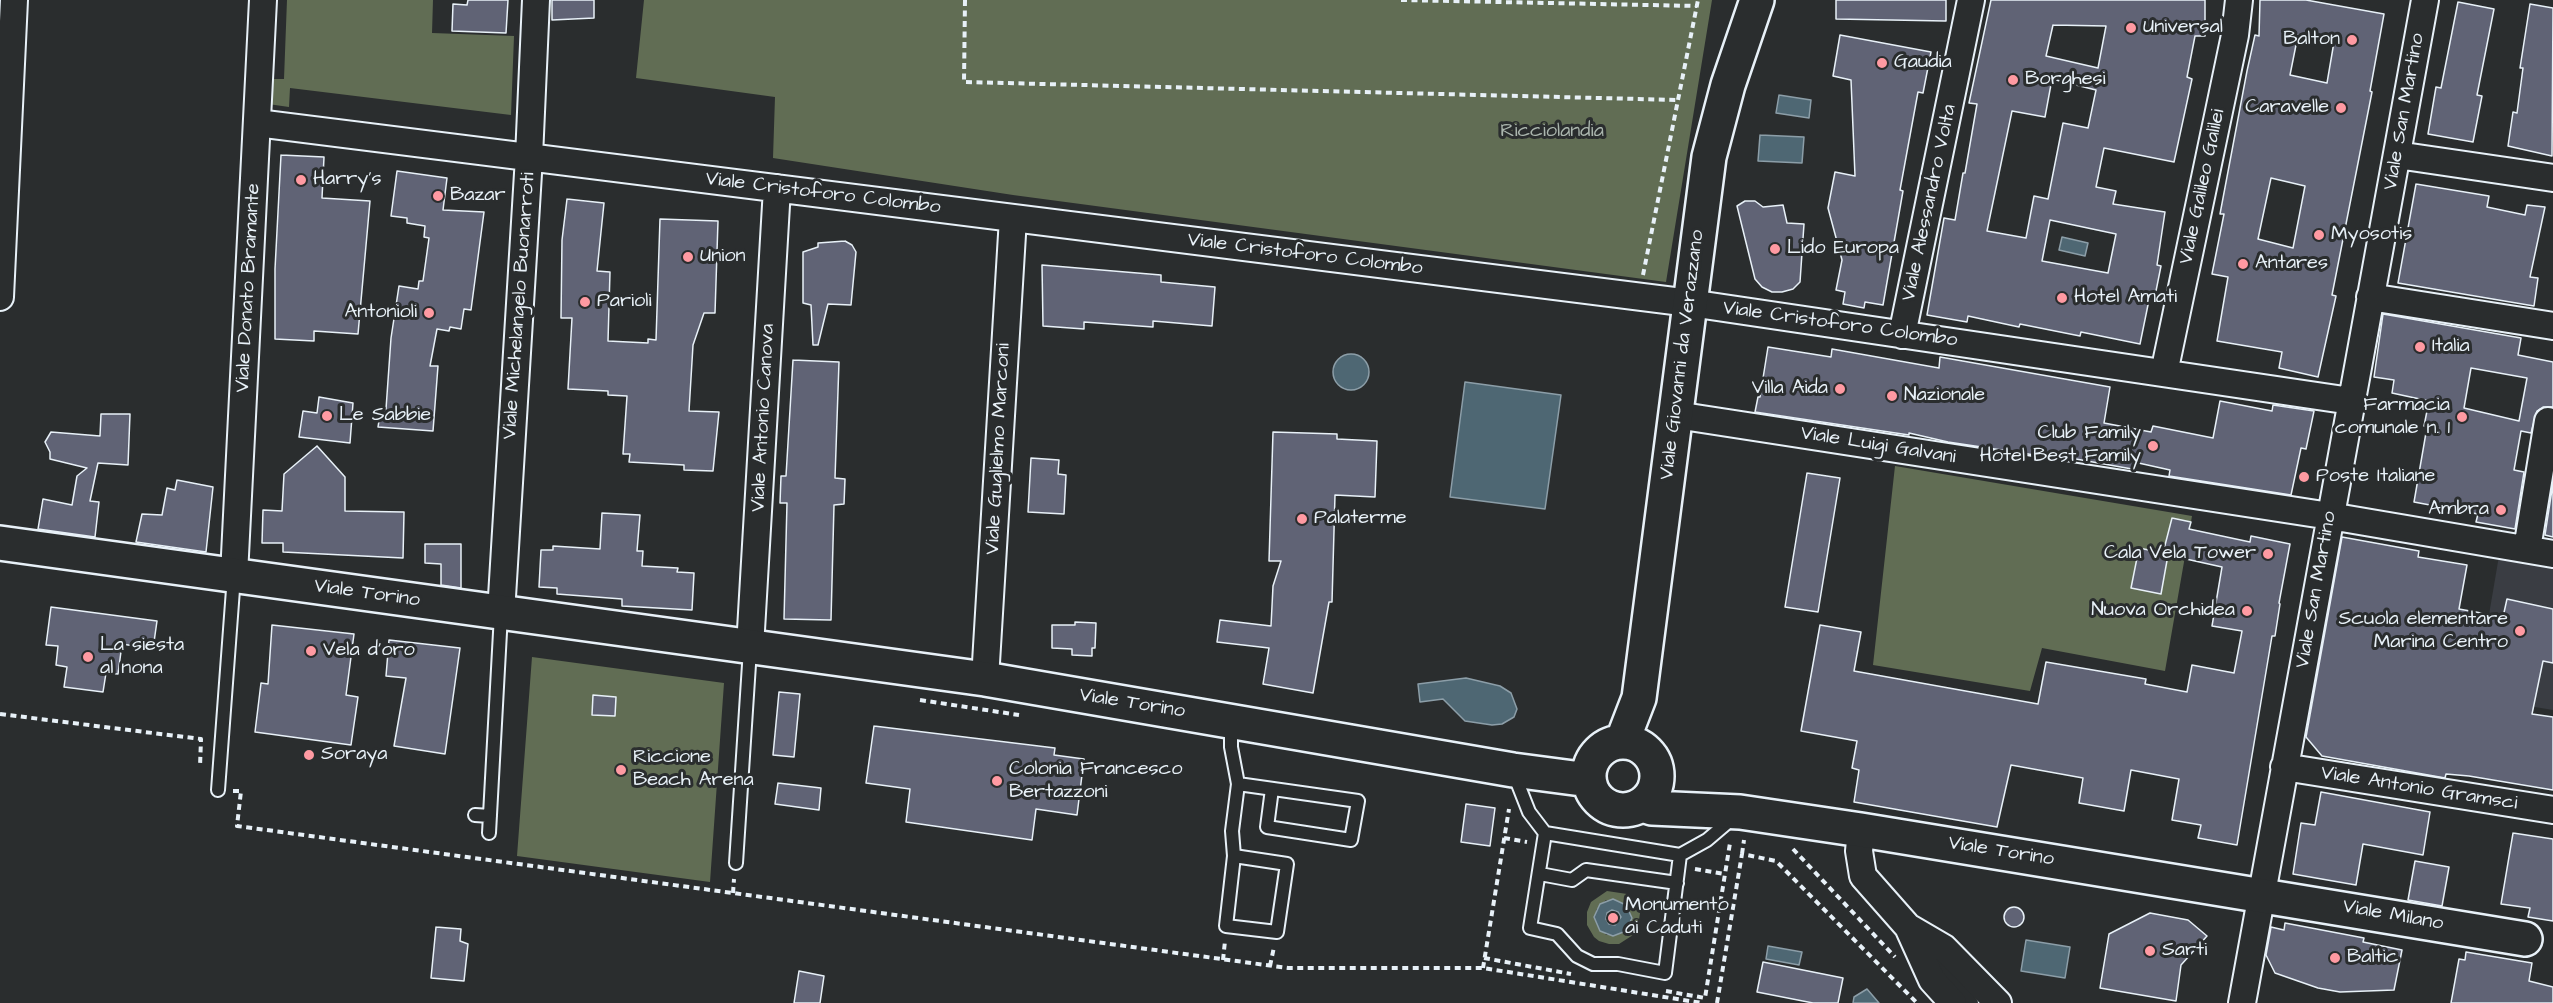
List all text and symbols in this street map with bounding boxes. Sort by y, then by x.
place label: Universal [2143,16,2223,40]
marker: Universal [2124,21,2138,35]
place label: Balton [2283,28,2340,52]
street label: Viale San Martino [2379,32,2431,192]
marker: Balton [2345,33,2359,47]
place label: Gaudia [1894,51,1952,75]
marker: Gaudia [1875,56,1889,70]
place label: Borghesi [2025,68,2106,92]
marker: Borghesi [2006,73,2020,87]
place label: Caravelle [2245,96,2329,120]
marker: Caravelle [2334,101,2348,115]
street label: Viale Alessandro Volta [1897,102,1963,304]
street label: Viale Galileo Galilei [2175,107,2231,267]
park label: Ricciolandia [1500,120,1604,144]
place label: Harry's [313,168,382,192]
street label: Viale Cristoforo Colombo [704,168,942,220]
street label: Viale Michelangelo Buonarroti [499,172,541,440]
marker: Harry's [294,173,308,187]
street label: Viale Donato Bramante [232,183,266,393]
place label: Bazar [450,184,506,208]
marker: Bazar [431,189,445,203]
place label: Myosotis [2331,223,2412,247]
marker: Myosotis [2312,228,2326,242]
street label: Viale Cristoforo Colombo [1186,229,1424,281]
street label: Viale Giovanni da Verazzano [1656,229,1710,481]
place label: Lido Europa [1787,237,1899,261]
marker: Lido Europa [1768,242,1782,256]
place label: Union [700,245,746,269]
marker: Union [681,250,695,264]
place label: Antares [2255,252,2328,276]
marker: Antares [2236,257,2250,271]
place label: Hotel Amati [2074,286,2177,310]
place label: Parioli [597,290,651,314]
marker: Hotel Amati [2055,291,2069,305]
marker: Parioli [578,295,592,309]
street label: Viale Cristoforo Colombo [1721,297,1959,353]
place label: Antonioli [344,301,417,325]
marker: Antonioli [422,306,436,320]
street label: Viale Antonio Canova [747,323,781,513]
place label: Italia [2432,335,2470,359]
marker: Italia [2413,340,2427,354]
street label: Viale Guglielmo Marconi [981,343,1017,555]
place label: Villa Aida [1752,377,1828,401]
marker: Villa Aida [1833,382,1847,396]
place label: Nazionale [1904,384,1985,408]
marker: Nazionale [1885,389,1899,403]
place label: Farmacia comunale n. 1 [2335,394,2450,441]
place label: Le Sabbie [339,404,431,428]
marker: Le Sabbie [320,409,334,423]
marker: Farmacia comunale n. 1 [2455,410,2469,424]
street label: Viale Luigi Galvani [1799,422,1957,470]
place label: Club Family Hotel Best Family [1980,422,2141,469]
marker: Club Family Hotel Best Family [2146,439,2160,453]
place label: Poste Italiane [2316,465,2435,489]
marker: Poste Italiane [2297,470,2311,484]
place label: Ambra [2428,498,2489,522]
marker: Ambra [2494,503,2508,517]
place label: Palaterme [1314,507,1407,531]
street label: Viale San Martino [2291,510,2343,670]
marker: Palaterme [1295,512,1309,526]
place label: Cala Vela Tower [2104,542,2256,566]
marker: Cala Vela Tower [2261,547,2275,561]
street label: Viale Torino [312,575,422,613]
place label: Nuova Orchidea [2091,599,2235,623]
marker: Nuova Orchidea [2240,604,2254,618]
place label: Scuola elementare Marina Centro [2338,608,2508,655]
marker: Scuola elementare Marina Centro [2513,624,2527,638]
place label: La siesta al nona [100,634,184,681]
place label: Vela d'oro [323,639,415,663]
marker: Vela d'oro [304,644,318,658]
marker: La siesta al nona [81,650,95,664]
street label: Viale Torino [1077,684,1187,724]
place label: Soraya [321,743,387,767]
place label: Riccione Beach Arena [633,746,754,793]
marker: Soraya [302,748,316,762]
place label: Colonia Francesco Bertazzoni [1009,758,1182,805]
street label: Viale Antonio Gramsci [2319,762,2519,816]
marker: Riccione Beach Arena [614,763,628,777]
marker: Colonia Francesco Bertazzoni [990,774,1004,788]
street label: Viale Torino [1946,832,2056,872]
place label: Monumento ai Caduti [1625,894,1729,941]
street label: Viale Milano [2341,895,2445,937]
marker: Monumento ai Caduti [1606,911,1620,925]
place label: Sarti [2162,939,2207,963]
marker: Sarti [2143,944,2157,958]
place label: Baltic [2347,946,2398,970]
marker: Baltic [2328,951,2342,965]

